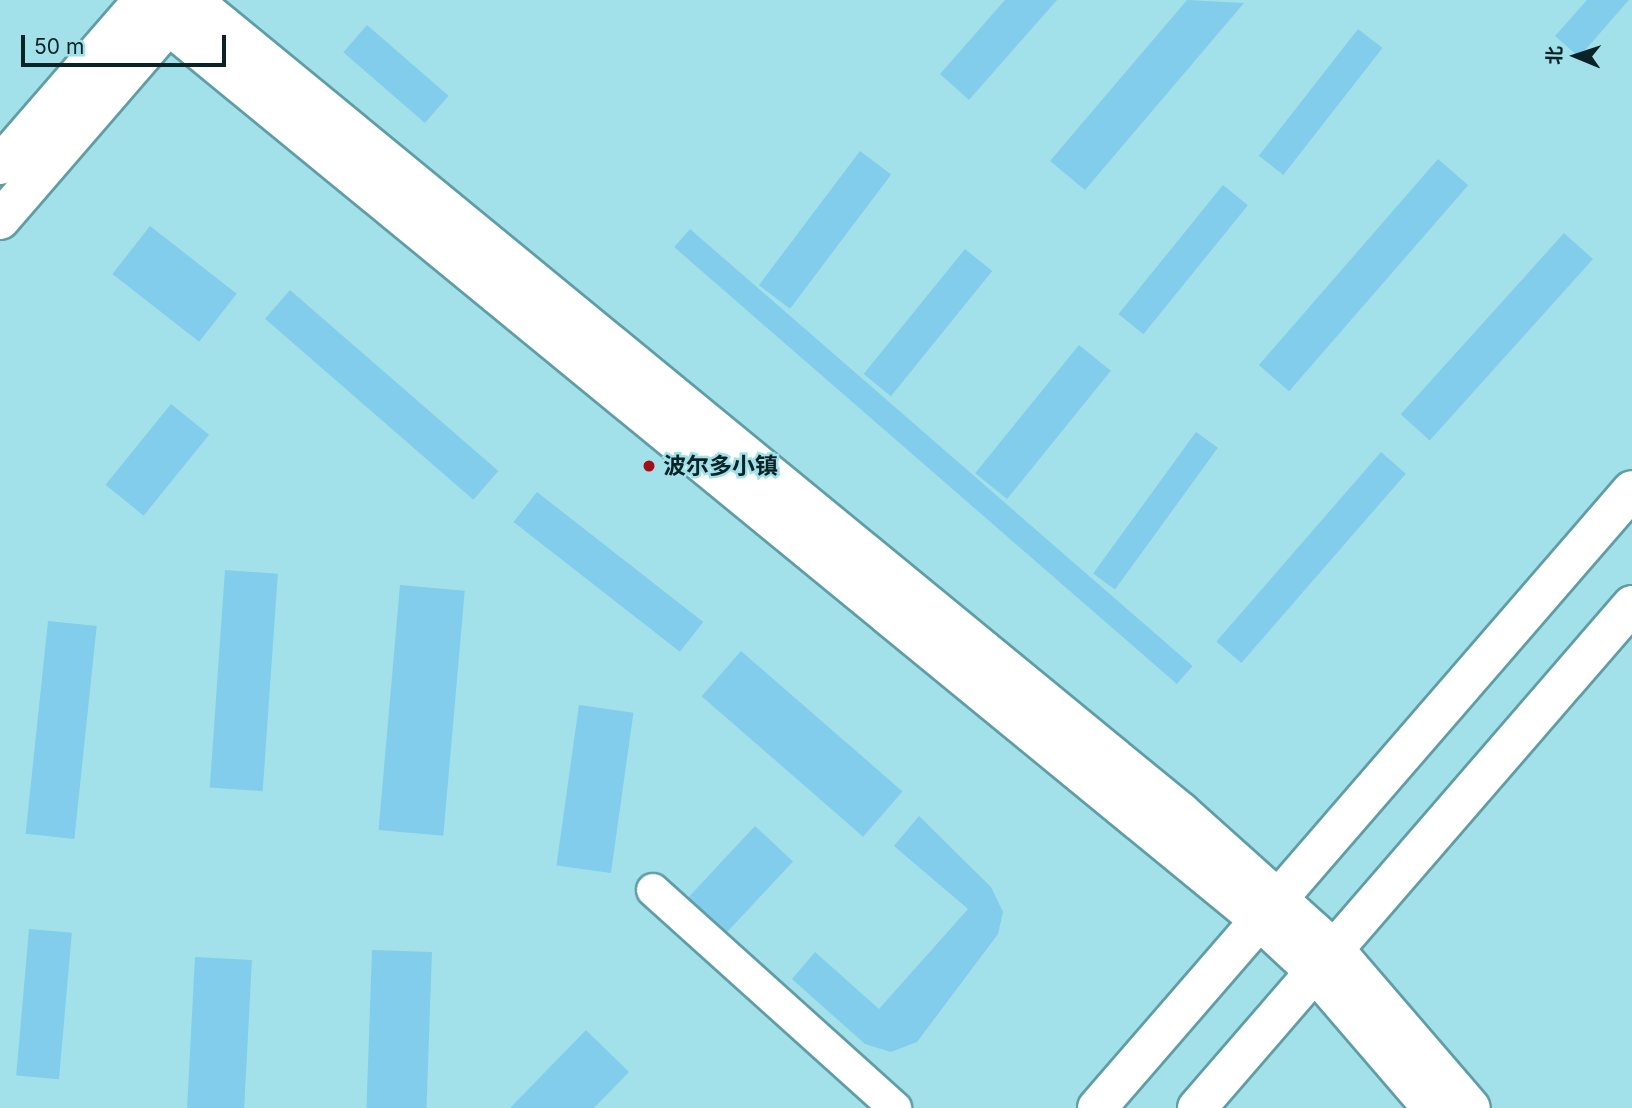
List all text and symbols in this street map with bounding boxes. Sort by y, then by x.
scale bar [24,21,229,65]
north arrow [1541,21,1611,91]
text: 50 m [34,34,84,59]
text: 北 [1543,45,1566,65]
place label: 波尔多小镇 [663,452,778,480]
marker: 波尔多小镇 [641,458,657,474]

